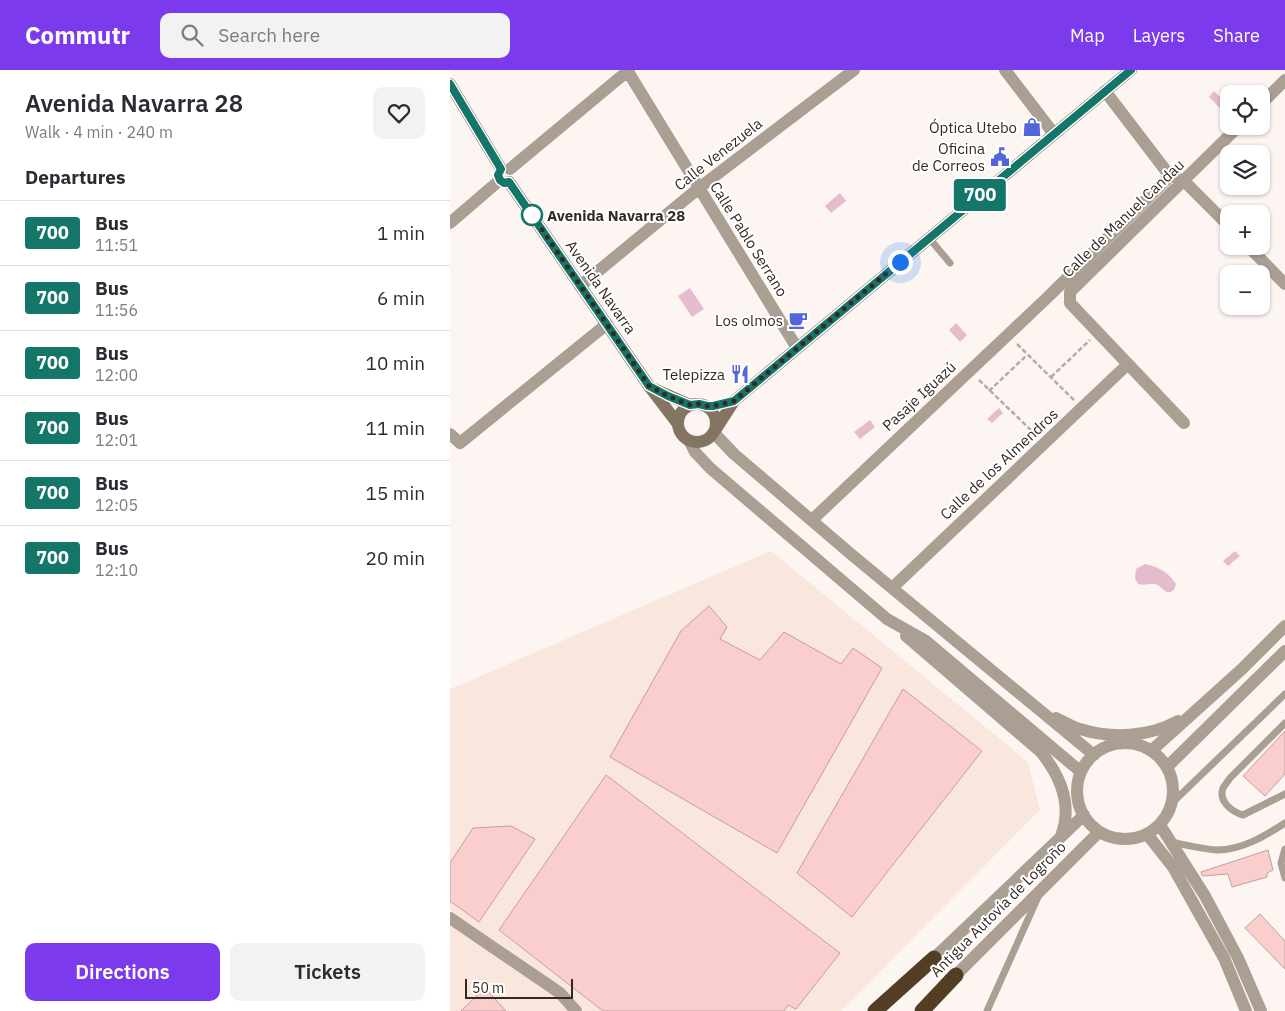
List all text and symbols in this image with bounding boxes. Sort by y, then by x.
search box [160,13,510,58]
text: Commutr [25,19,130,51]
icon: search [178,21,206,49]
text: Search here [218,23,320,47]
text: Map [1070,24,1105,47]
text: Layers [1133,24,1185,47]
text: Share [1213,24,1260,47]
map controls [1220,85,1270,315]
button: locate [1220,85,1270,135]
text: Avenida Navarra 28 [25,87,243,119]
button: heart [373,87,425,139]
street label: Calle Venezuela [670,114,766,194]
shop icon: Óptica Utebo [1021,116,1043,138]
place label: Óptica Utebo [929,118,1017,137]
text: Walk · 4 min · 240 m [25,122,173,142]
place label: Oficina de Correos [912,139,985,175]
button: layers [1220,145,1270,195]
public building icon: Oficina de Correos [989,146,1011,168]
street label: Calle de Manuel Candau [1058,155,1188,281]
text: Departures [25,165,125,189]
street label: Calle Pablo Serrano [706,178,792,300]
line badge: 700 [951,179,1009,211]
text: 700 [964,183,996,206]
marker: Avenida Navarra 28 [521,204,543,226]
button: + [1220,205,1270,255]
place label: Avenida Navarra 28 [547,206,685,225]
text: Bus [95,211,129,235]
text: 700 [36,221,69,244]
text: 1 min [377,221,425,245]
text: 11:51 [95,235,138,255]
street label: Avenida Navarra [562,236,640,338]
your location [888,250,913,275]
button: − [1220,265,1270,315]
text: Bus [95,276,129,300]
text: 700 [36,286,69,309]
text: 6 min [377,286,425,310]
text: 11:56 [95,300,138,320]
cafe icon: Los olmos [787,309,809,331]
place label: Los olmos [715,311,783,330]
text: Bus [95,341,129,365]
text: 700 [36,351,69,374]
text: 10 min [366,351,425,375]
street label: Pasaje Iguazú [878,357,960,435]
restaurant icon: Telepizza [729,363,751,385]
text: 12:00 [95,365,138,385]
place label: Telepizza [662,365,725,384]
street label: Calle de los Almendros [936,404,1062,524]
text: Bus [95,406,129,430]
text: 700 [36,416,69,439]
text: 11 min [366,416,425,440]
text: 12:01 [95,430,138,450]
text: Bus [95,471,129,495]
text: 700 [36,481,69,504]
text: 15 min [366,481,425,505]
text: 12:05 [95,495,138,515]
text: Bus [95,536,129,560]
text: 700 [36,546,69,569]
text: 20 min [366,546,425,570]
text: 12:10 [95,560,138,580]
street label: Antigua Autovía de Logroño [926,837,1070,981]
button: Directions [25,943,220,1001]
button: Tickets [230,943,425,1001]
scale bar [465,976,572,999]
text: 50 m [472,979,504,997]

